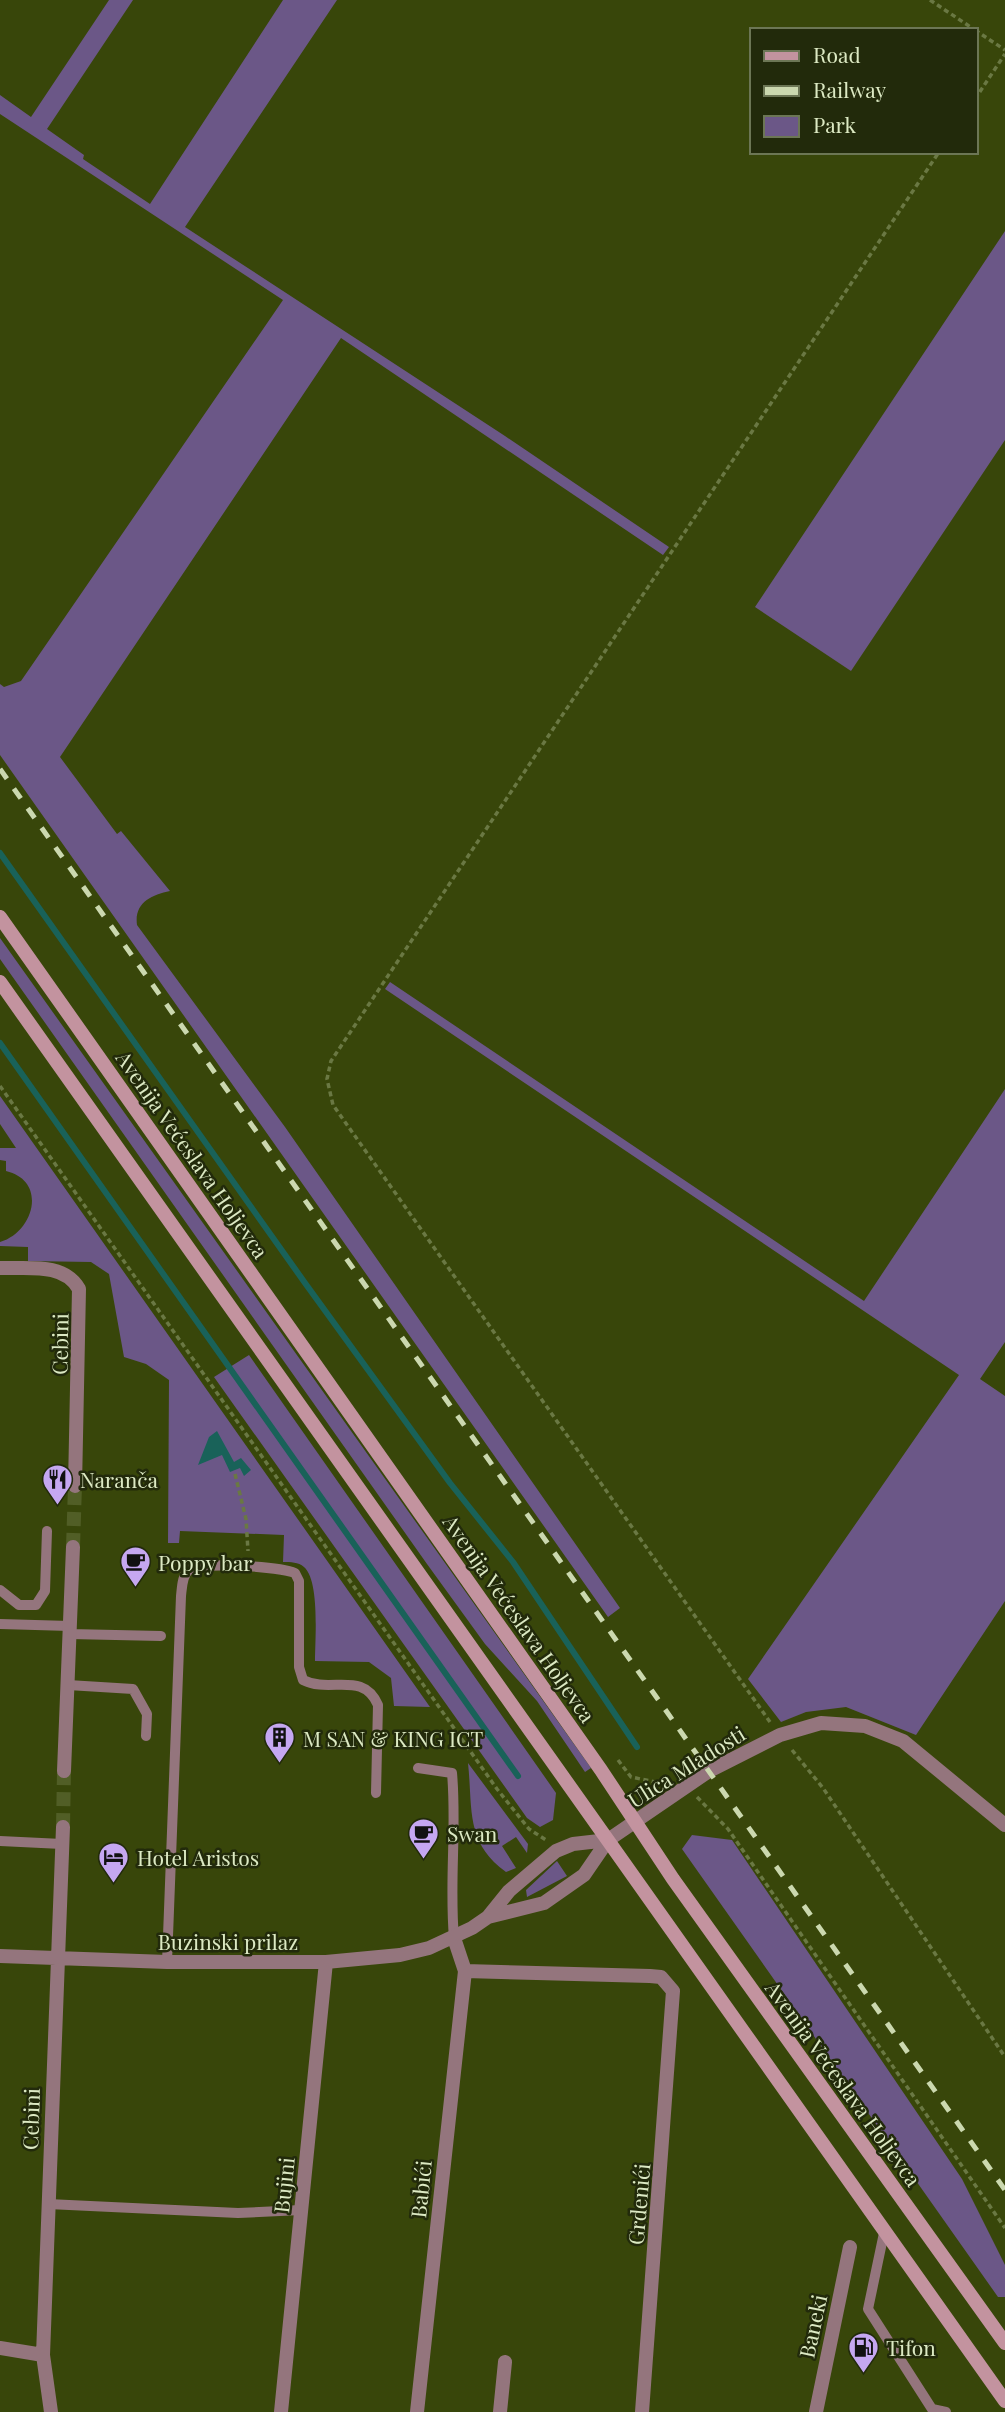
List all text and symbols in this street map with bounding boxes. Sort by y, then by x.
legend [750,28,977,154]
text: Road [813,40,861,68]
text: Railway [813,75,887,103]
text: Park [813,110,857,138]
street label: Avenija Većeslava Holjevca [110,1044,276,1264]
street label: Cebini [44,1313,74,1375]
restaurant icon: Naranča [40,1462,74,1506]
place label: Naranča [80,1465,158,1493]
street label: Avenija Većeslava Holjevca [437,1508,603,1728]
cafe icon: Poppy bar [118,1545,152,1589]
place label: Poppy bar [158,1548,253,1576]
street label: Ulica Mladosti [622,1719,750,1813]
building icon: M SAN & KING ICT [263,1721,297,1765]
place label: M SAN & KING ICT [303,1724,483,1752]
cafe icon: Swan [407,1816,441,1860]
place label: Swan [447,1819,498,1847]
hotel icon: Hotel Aristos [97,1840,131,1884]
place label: Hotel Aristos [137,1843,259,1871]
street label: Buzinski prilaz [158,1927,298,1955]
street label: Avenija Većeslava Holjevca [759,1974,928,2192]
street label: Cebini [15,2088,45,2150]
street label: Bujini [266,2156,300,2214]
street label: Babići [403,2159,437,2219]
street label: Grdenići [620,2162,656,2246]
street label: Baneki [792,2292,832,2360]
fuel station icon: Tifon [846,2330,880,2374]
place label: Tifon [886,2333,936,2361]

